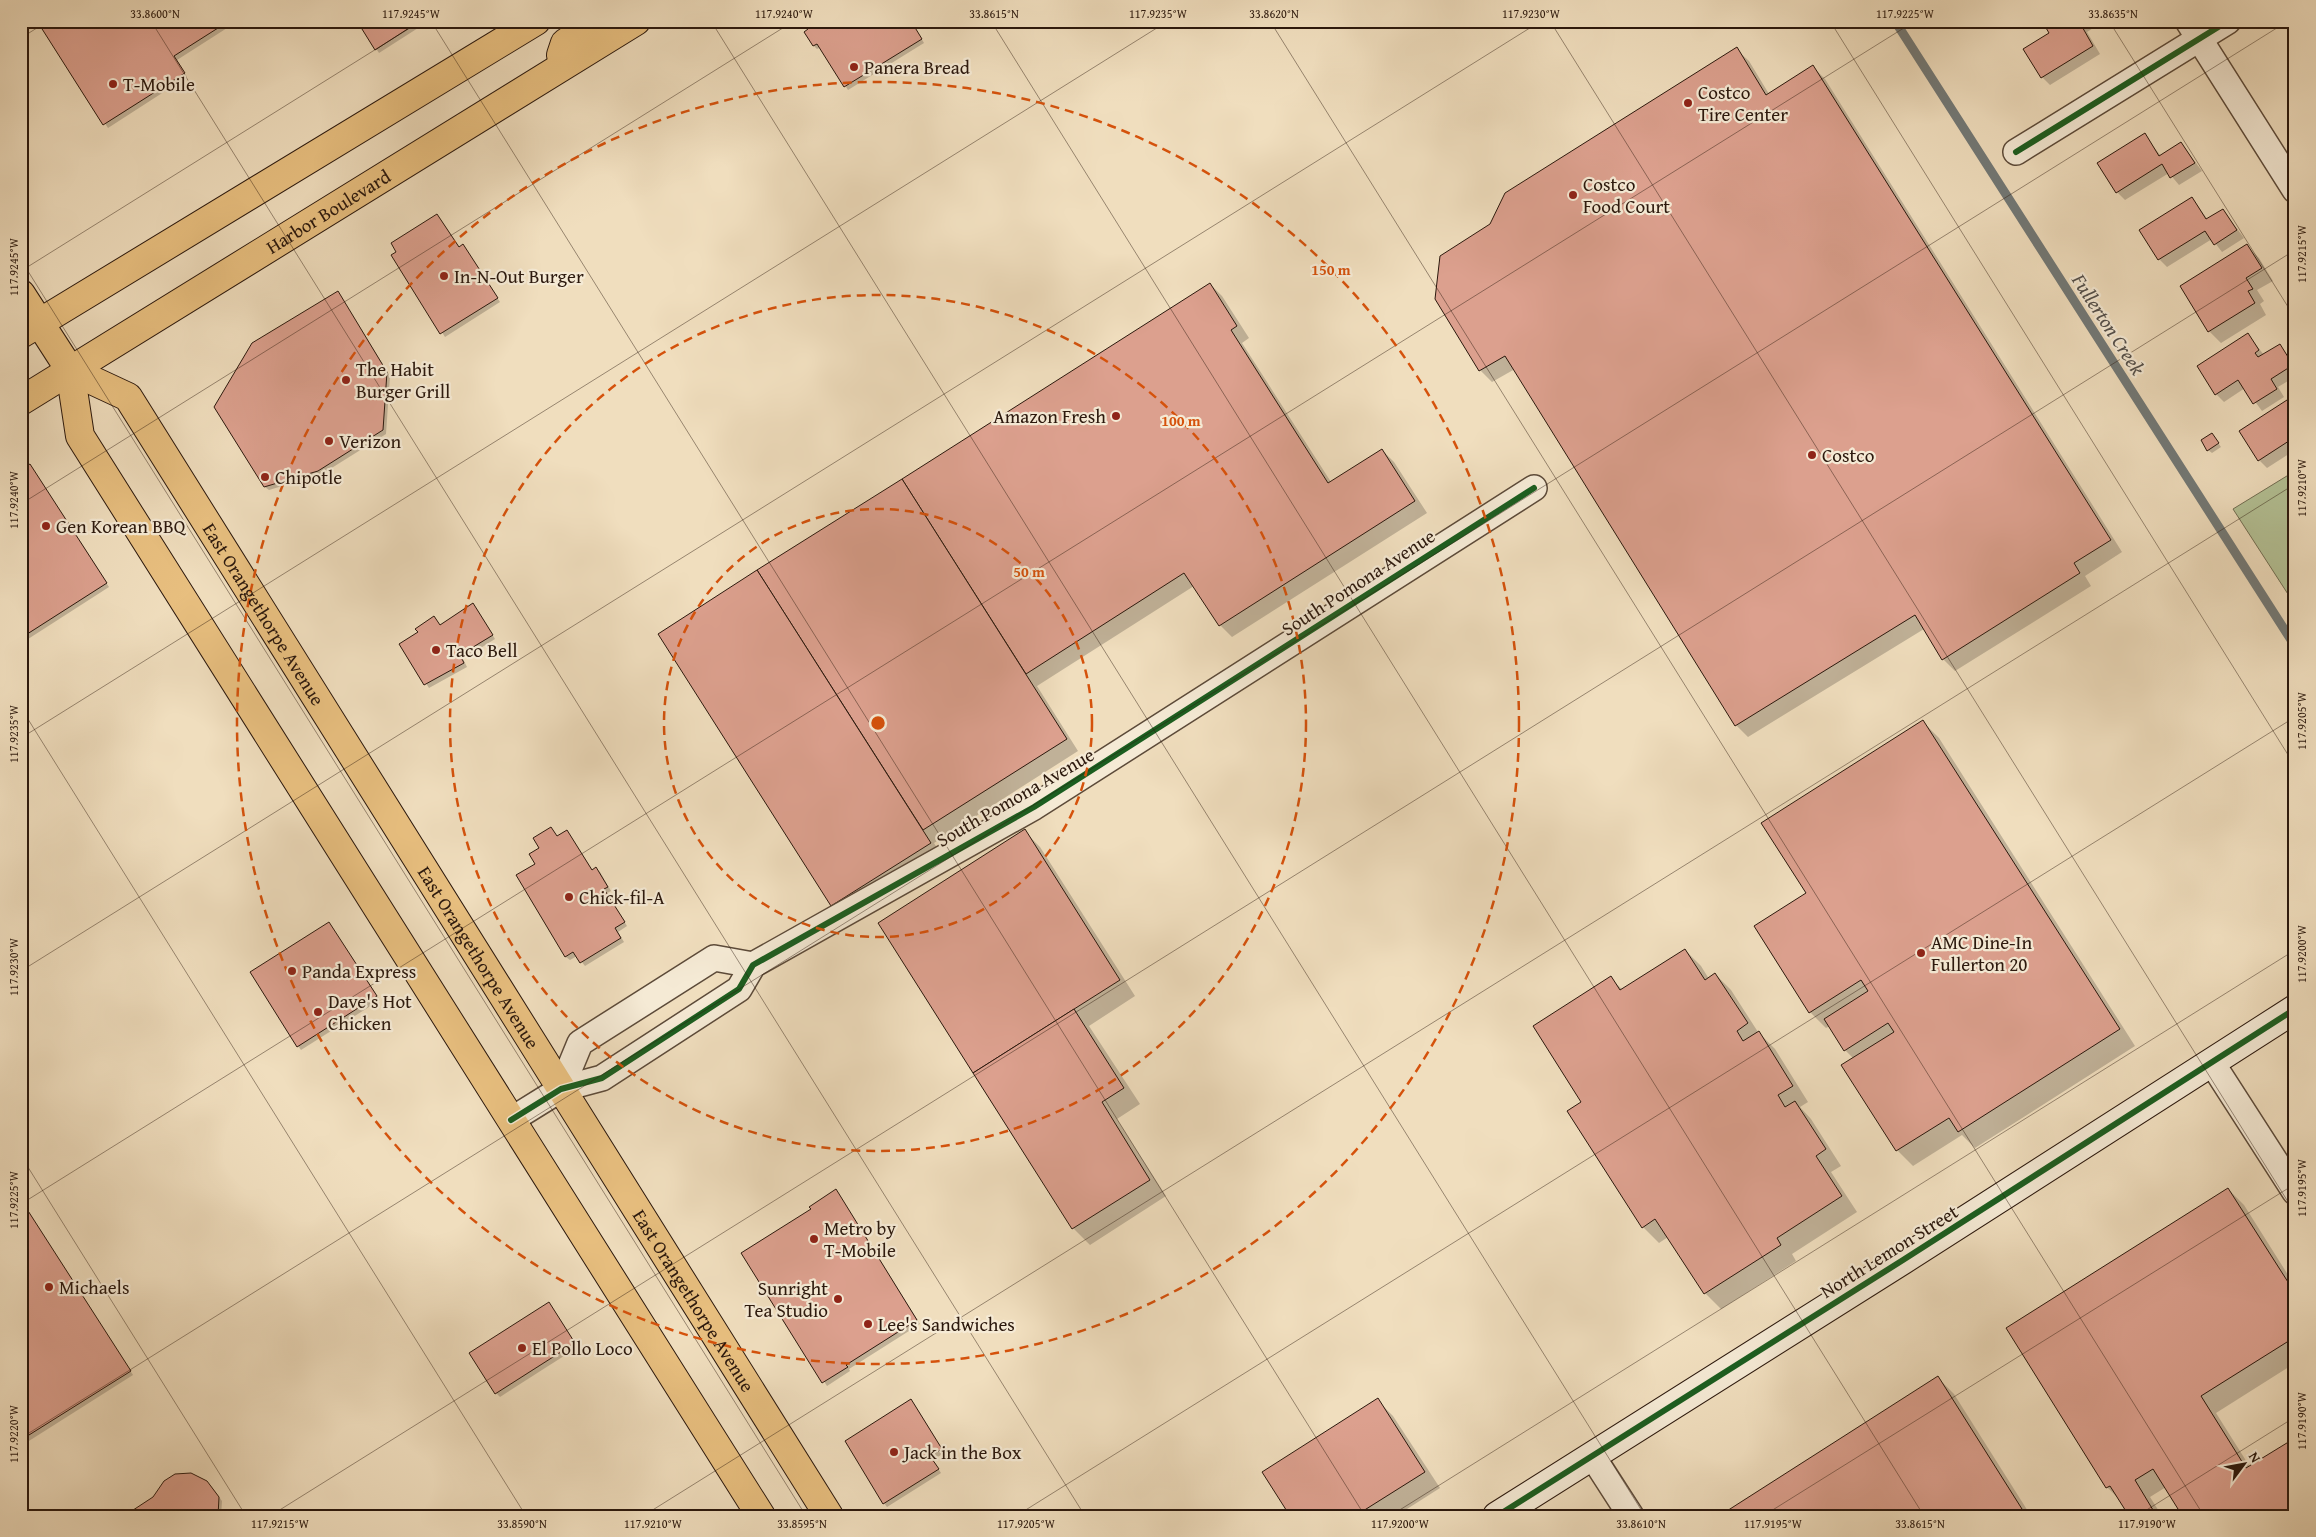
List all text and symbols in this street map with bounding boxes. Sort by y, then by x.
text: 33.8600°N [130,5,180,22]
text: 117.9245°W [382,5,441,22]
text: 117.9240°W [755,5,814,22]
text: 33.8615°N [969,5,1019,22]
text: 117.9235°W [1129,5,1188,22]
text: 33.8620°N [1249,5,1299,22]
text: 117.9230°W [1502,5,1561,22]
text: 117.9225°W [1876,5,1935,22]
text: 33.8635°N [2088,5,2138,22]
place label: Panera Bread [864,53,971,81]
marker: Panera Bread [848,61,860,73]
place label: T-Mobile [123,70,195,98]
marker: T-Mobile [107,78,119,90]
place label: Costco Tire Center [1698,78,1788,128]
marker: Costco Tire Center [1682,97,1694,109]
street label: Harbor Boulevard [260,162,397,260]
place label: Costco Food Court [1583,170,1670,220]
marker: Costco Food Court [1567,189,1579,201]
text: 117.9215°W [2293,224,2310,283]
text: 117.9245°W [5,237,22,296]
text: 150 m [1311,259,1351,280]
place label: In-N-Out Burger [454,262,584,290]
water label: Fullerton Creek [2065,267,2153,381]
marker: In-N-Out Burger [438,270,450,282]
place label: The Habit Burger Grill [356,355,450,405]
marker: The Habit Burger Grill [340,374,352,386]
place label: Amazon Fresh [993,402,1106,430]
marker: Amazon Fresh [1110,410,1122,422]
text: 100 m [1161,410,1201,431]
place label: Verizon [339,427,401,455]
marker: Verizon [323,435,335,447]
place label: Costco [1822,441,1874,469]
marker: Costco [1806,449,1818,461]
text: 117.9210°W [2293,458,2310,517]
place label: Chipotle [275,463,342,491]
text: 117.9240°W [5,470,22,529]
marker: Chipotle [259,471,271,483]
place label: Gen Korean BBQ [56,512,187,540]
street label: East Orangethorpe Avenue [196,517,332,711]
marker: Gen Korean BBQ [40,520,52,532]
street label: South Pomona Avenue [1276,522,1440,642]
text: 50 m [1013,561,1045,582]
place label: Taco Bell [446,636,518,664]
marker: Taco Bell [430,644,442,656]
text: 117.9205°W [2293,691,2310,750]
text: 117.9235°W [5,704,22,763]
centre of rings [869,714,887,732]
street label: South Pomona Avenue [931,740,1099,854]
street label: East Orangethorpe Avenue [411,860,547,1054]
place label: Chick-fil-A [579,883,665,911]
marker: Chick-fil-A [563,891,575,903]
text: 117.9200°W [2293,924,2310,983]
place label: AMC Dine-In Fullerton 20 [1931,928,2032,978]
text: 117.9230°W [5,937,22,996]
marker: AMC Dine-In Fullerton 20 [1915,947,1927,959]
place label: Panda Express [302,957,416,985]
marker: Panda Express [286,965,298,977]
place label: Dave's Hot Chicken [328,987,412,1037]
marker: Dave's Hot Chicken [312,1006,324,1018]
text: 117.9195°W [2293,1158,2310,1217]
text: 117.9225°W [5,1170,22,1229]
street label: North Lemon Street [1815,1197,1964,1305]
street label: East Orangethorpe Avenue [626,1204,762,1397]
place label: Metro by T-Mobile [824,1214,896,1264]
marker: Metro by T-Mobile [808,1233,820,1245]
place label: Michaels [59,1273,130,1301]
place label: Sunright Tea Studio [745,1274,828,1324]
marker: Michaels [43,1281,55,1293]
marker: Sunright Tea Studio [832,1293,844,1305]
place label: Lee's Sandwiches [878,1310,1015,1338]
marker: Lee's Sandwiches [862,1318,874,1330]
place label: El Pollo Loco [532,1334,633,1362]
marker: El Pollo Loco [516,1342,528,1354]
text: 117.9190°W [2293,1391,2310,1450]
text: 117.9220°W [5,1404,22,1463]
place label: Jack in the Box [902,1438,1022,1466]
north arrow [2218,1440,2268,1490]
marker: Jack in the Box [888,1446,900,1458]
text: N [2244,1448,2266,1467]
text: 117.9215°W [251,1515,310,1532]
text: 33.8590°N [497,1515,547,1532]
text: 117.9210°W [624,1515,683,1532]
text: 33.8595°N [777,1515,827,1532]
text: 117.9205°W [997,1515,1056,1532]
text: 117.9200°W [1371,1515,1430,1532]
text: 33.8610°N [1616,1515,1666,1532]
text: 117.9195°W [1744,1515,1803,1532]
text: 33.8615°N [1895,1515,1945,1532]
text: 117.9190°W [2118,1515,2177,1532]

